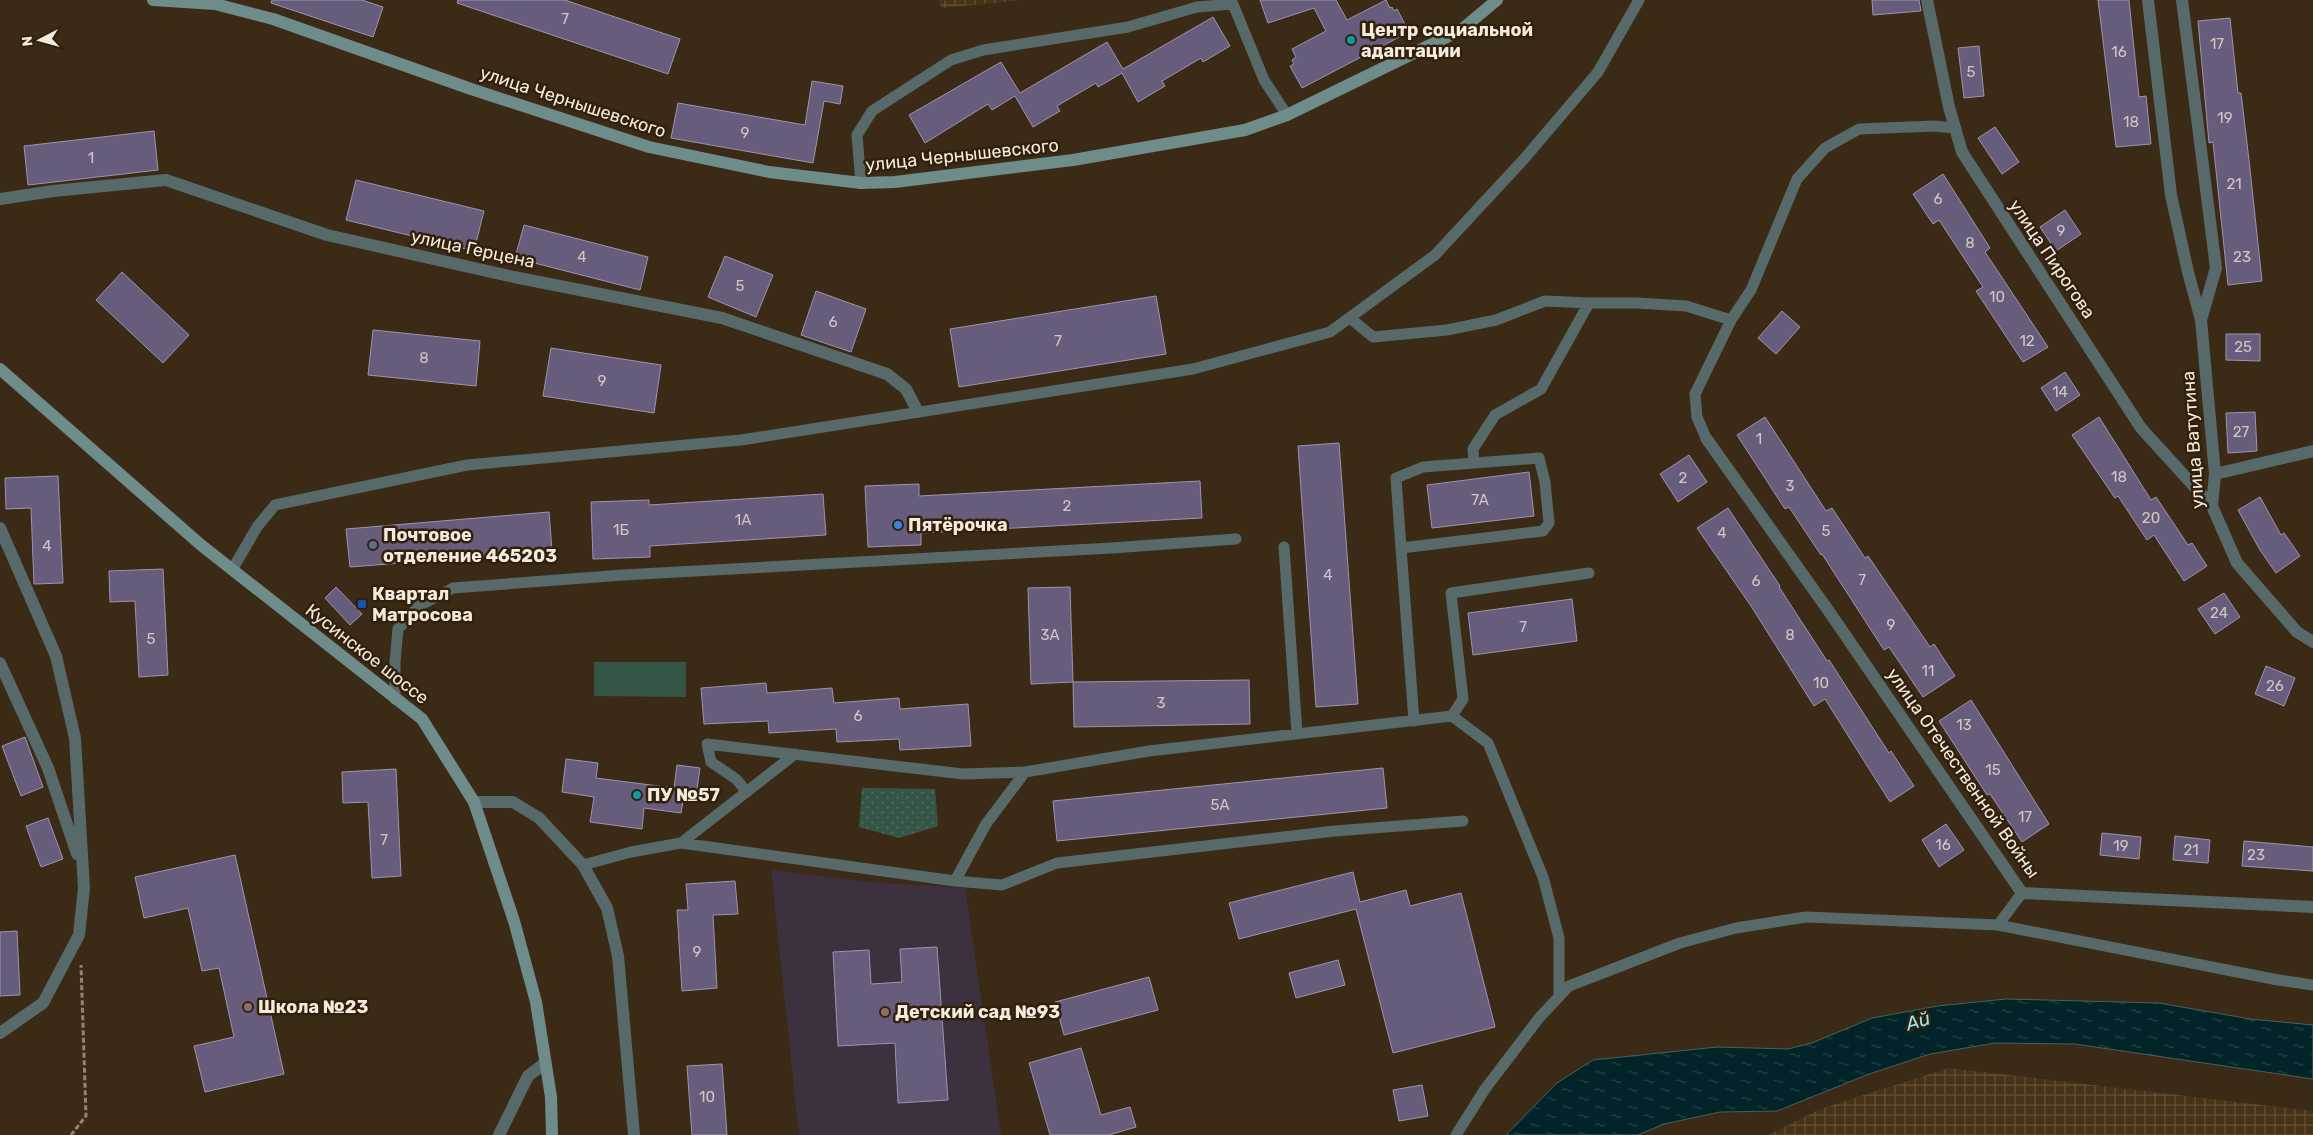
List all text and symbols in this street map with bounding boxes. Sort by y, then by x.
house number: 7 [561,10,569,28]
north arrow [15,15,65,65]
place label: Центр социальной адаптации [1361,19,1533,62]
marker: Центр социальной адаптации [1345,34,1357,46]
text: N [19,35,37,47]
house number: 17 [2210,35,2224,53]
house number: 16 [2111,43,2127,61]
street label: улица Чернышевского [477,62,669,142]
house number: 5 [1967,63,1976,81]
house number: 19 [2217,109,2233,127]
house number: 18 [2123,113,2139,131]
house number: 9 [741,124,750,142]
street label: улица Чернышевского [864,134,1060,176]
house number: 1 [88,149,94,167]
house number: 21 [2226,175,2242,193]
house number: 6 [1933,190,1943,208]
street label: улица Пирогова [2004,195,2100,323]
house number: 9 [2057,222,2066,240]
street label: улица Герцена [409,225,537,273]
house number: 8 [1965,234,1975,252]
house number: 4 [577,248,587,266]
house number: 23 [2233,248,2251,266]
house number: 5 [736,277,745,295]
house number: 10 [1989,288,2005,306]
house number: 6 [828,313,838,331]
house number: 7 [1054,332,1062,350]
house number: 12 [2019,332,2035,350]
house number: 25 [2234,338,2252,356]
house number: 8 [419,349,429,367]
street label: улица Ватутина [2177,370,2209,510]
house number: 9 [598,372,607,390]
house number: 14 [2052,383,2068,401]
house number: 27 [2233,423,2250,441]
house number: 1 [1756,430,1762,448]
house number: 18 [2111,468,2127,486]
house number: 2 [1679,469,1688,487]
house number: 3 [1785,477,1795,495]
house number: 7А [1471,491,1489,509]
house number: 2 [1063,497,1072,515]
house number: 20 [2142,509,2160,527]
house number: 1А [735,511,751,529]
place label: Пятёрочка [908,514,1008,536]
marker: Пятёрочка [892,519,904,531]
house number: 1Б [613,521,629,539]
house number: 5 [1822,522,1831,540]
place label: Почтовое отделение 465203 [383,524,557,567]
house number: 4 [1717,524,1727,542]
house number: 4 [42,537,52,555]
marker: Почтовое отделение 465203 [367,539,379,551]
house number: 4 [1323,566,1333,584]
house number: 7 [1858,571,1866,589]
house number: 6 [1751,572,1761,590]
place label: Квартал Матросова [372,583,473,626]
marker: Квартал Матросова [356,598,368,610]
street label: Кусинское шоссе [301,599,433,709]
house number: 24 [2210,604,2228,622]
house number: 9 [1887,616,1896,634]
house number: 7 [1519,618,1527,636]
house number: 3А [1040,626,1060,644]
house number: 8 [1785,626,1795,644]
house number: 5 [147,630,156,648]
house number: 11 [1922,662,1934,680]
street label: улица Отечественной Войны [1882,664,2044,882]
house number: 10 [1813,674,1829,692]
house number: 26 [2266,677,2284,695]
house number: 3 [1156,694,1166,712]
house number: 6 [853,707,863,725]
house number: 13 [1956,716,1972,734]
house number: 15 [1985,761,2001,779]
place label: ПУ №57 [647,784,720,806]
marker: ПУ №57 [631,789,643,801]
house number: 5А [1211,796,1229,814]
house number: 17 [2018,808,2032,826]
house number: 7 [380,831,388,849]
house number: 16 [1935,836,1951,854]
house number: 19 [2113,837,2129,855]
house number: 21 [2183,841,2199,859]
house number: 23 [2247,846,2265,864]
house number: 9 [693,943,702,961]
place label: Школа №23 [258,996,369,1018]
marker: Школа №23 [242,1001,254,1013]
place label: Детский сад №93 [895,1001,1060,1023]
marker: Детский сад №93 [879,1006,891,1018]
water label: Ай [1902,1006,1933,1036]
house number: 10 [699,1088,715,1106]

